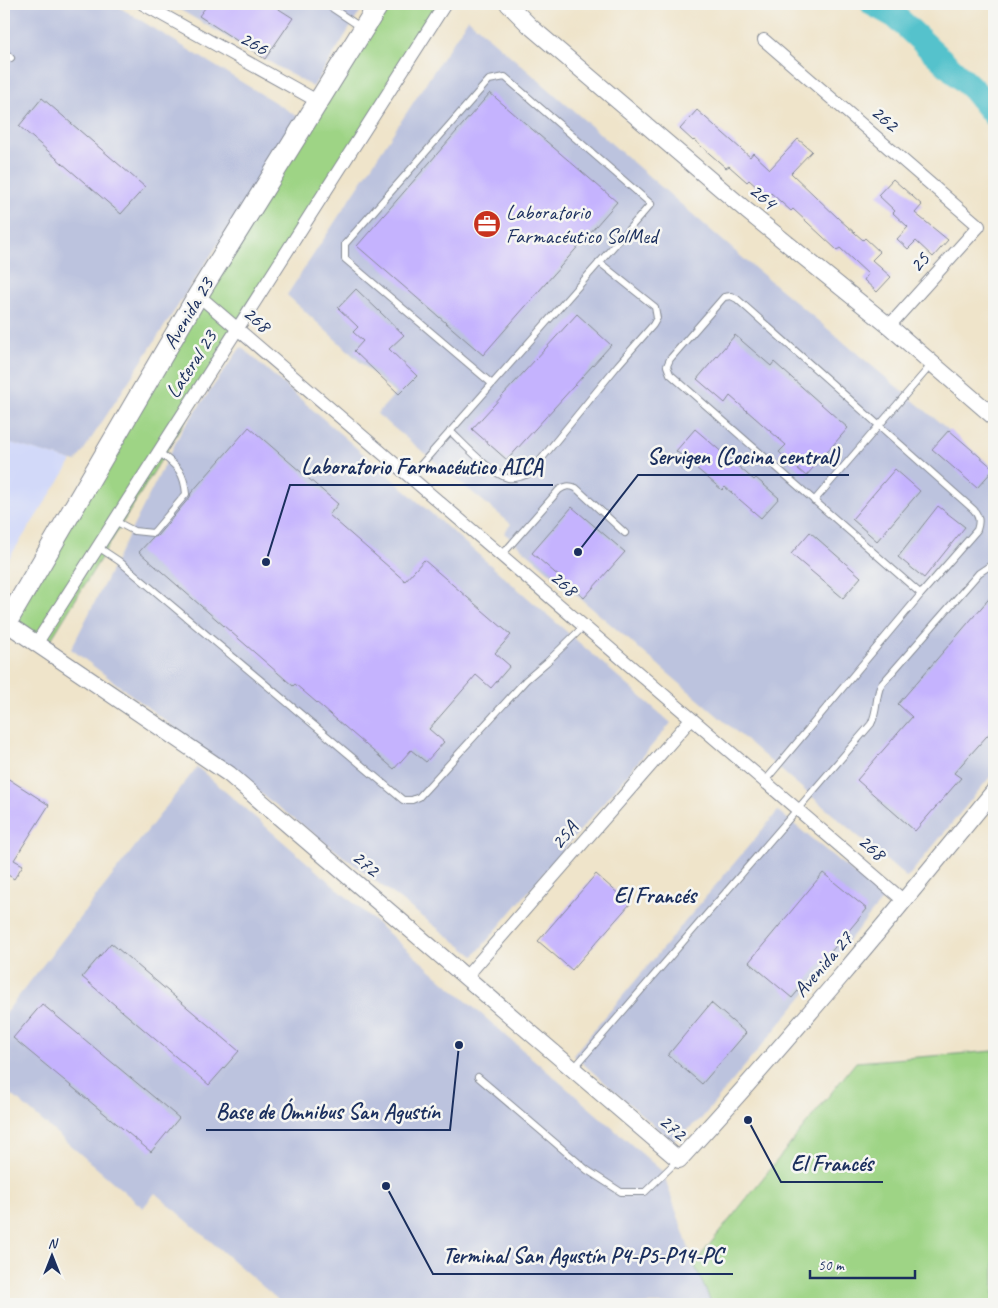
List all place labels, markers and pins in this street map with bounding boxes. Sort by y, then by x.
place label: Laboratorio Farmacéutico SolMed [506,199,661,249]
office icon: Laboratorio Farmacéutico SolMed [472,209,502,239]
callout: Servigen (Cocina central) [638,438,849,475]
callout: Laboratorio Farmacéutico AICA [290,448,553,485]
callout: Base de Ómnibus San Agustín [206,1093,450,1130]
callout: El Francés [781,1145,883,1182]
callout: Terminal San Agustín P4-P5-P14-PC [433,1237,733,1274]

